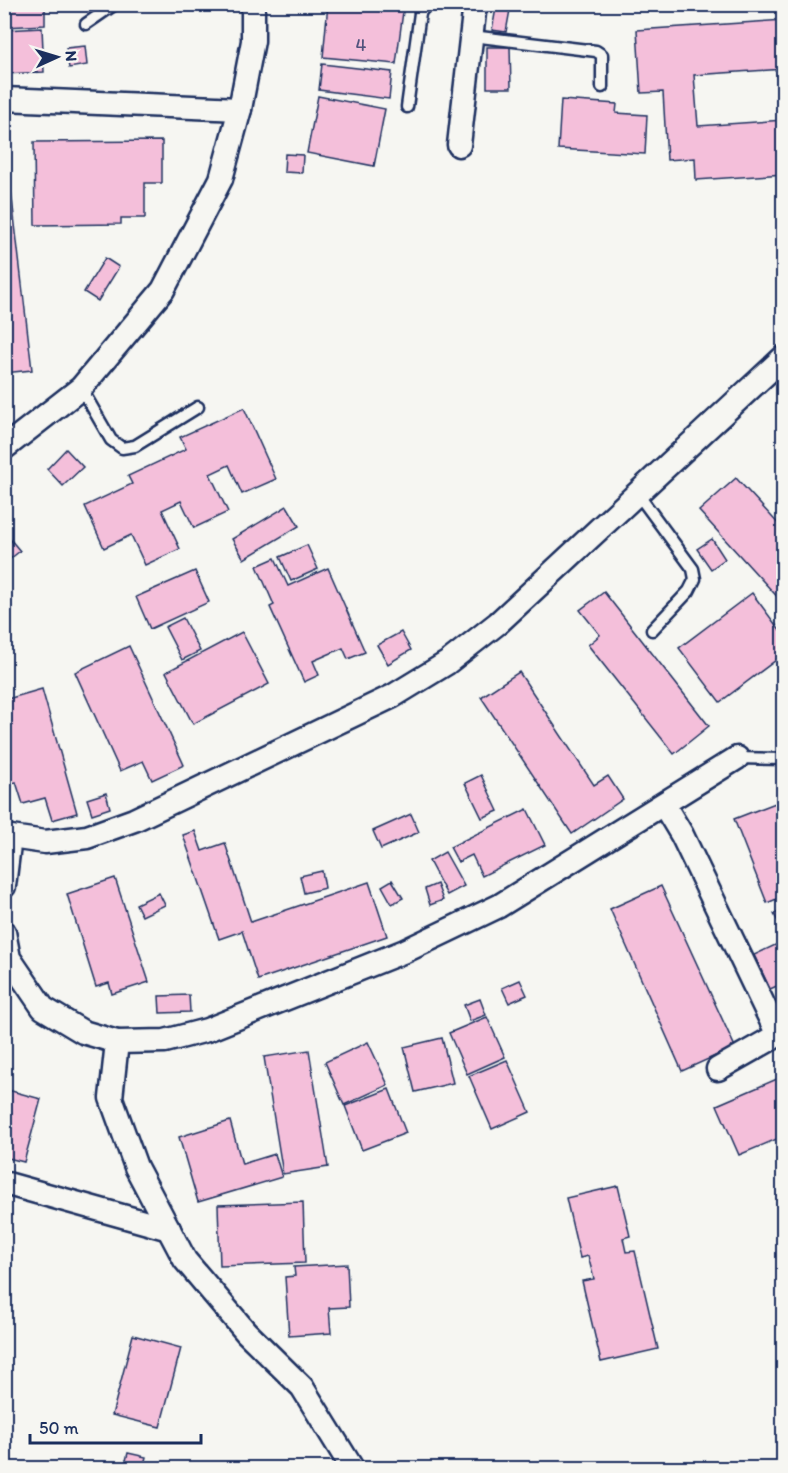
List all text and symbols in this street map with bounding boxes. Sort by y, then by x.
north arrow [27,27,87,87]
house number: 4 [356,34,367,56]
text: N [62,50,81,62]
scale bar [30,1407,201,1445]
text: 50 m [39,1417,79,1439]

